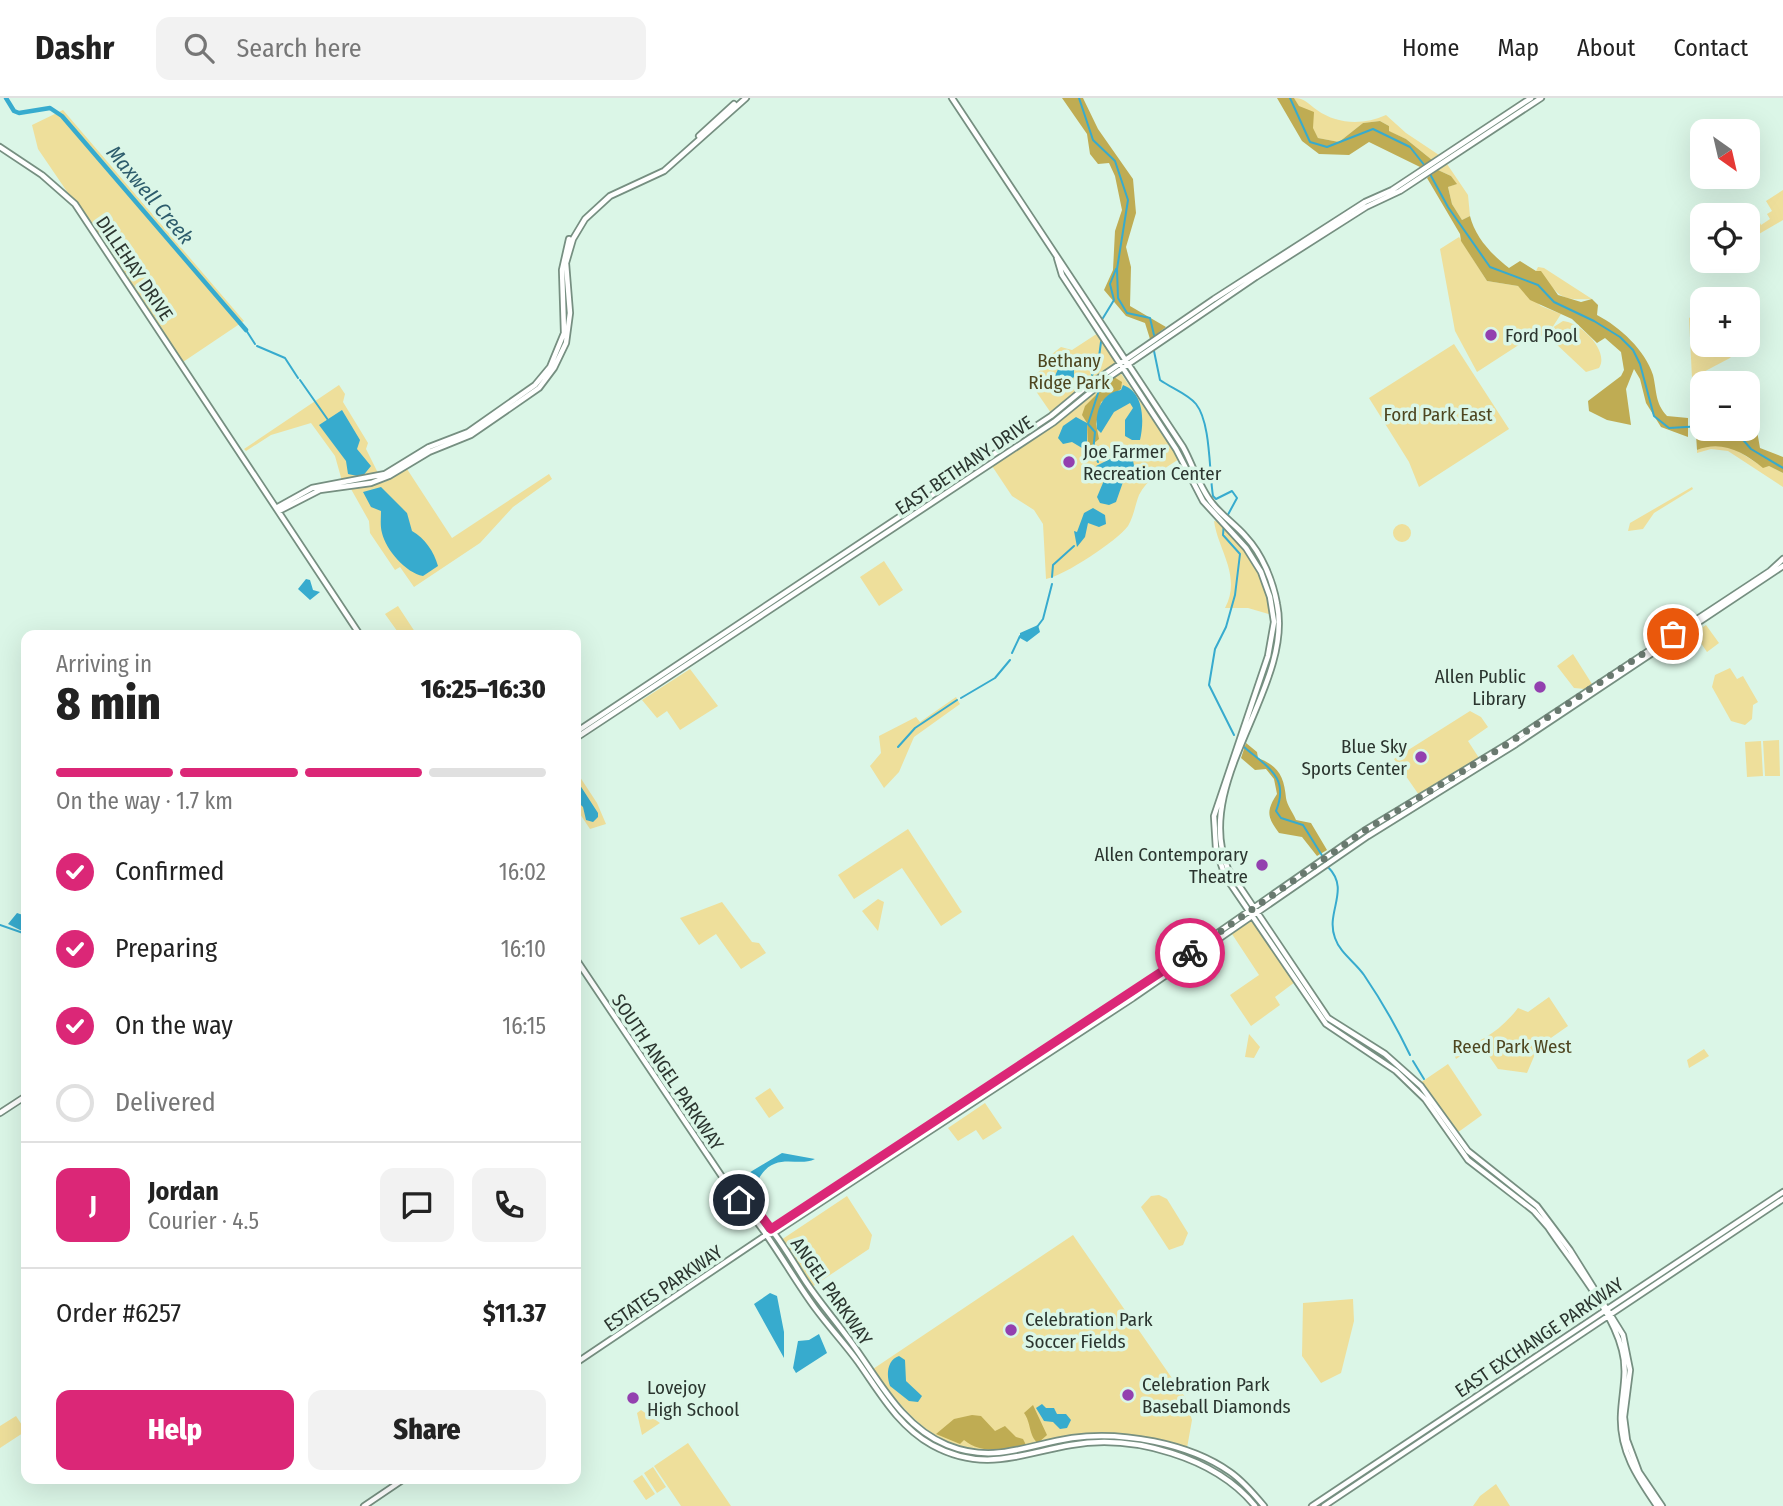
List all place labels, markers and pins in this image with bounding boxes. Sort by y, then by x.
place label: Ford Pool [1505,324,1578,347]
marker: Ford Pool [1483,327,1499,343]
place label: Joe Farmer Recreation Center [1083,440,1222,485]
marker: Joe Farmer Recreation Center [1061,454,1077,470]
pin [1643,604,1703,664]
place label: Allen Public Library [1435,665,1527,710]
marker: Allen Public Library [1532,679,1548,695]
place label: Blue Sky Sports Center [1301,735,1408,780]
marker: Blue Sky Sports Center [1413,749,1429,765]
place label: Allen Contemporary Theatre [1094,843,1249,888]
marker: Allen Contemporary Theatre [1254,857,1270,873]
pin [709,1170,769,1230]
place label: Celebration Park Soccer Fields [1025,1308,1153,1353]
marker: Celebration Park Soccer Fields [1003,1322,1019,1338]
place label: Celebration Park Baseball Diamonds [1142,1373,1291,1418]
place label: Lovejoy High School [647,1376,739,1421]
marker: Celebration Park Baseball Diamonds [1120,1387,1136,1403]
marker: Lovejoy High School [625,1390,641,1406]

